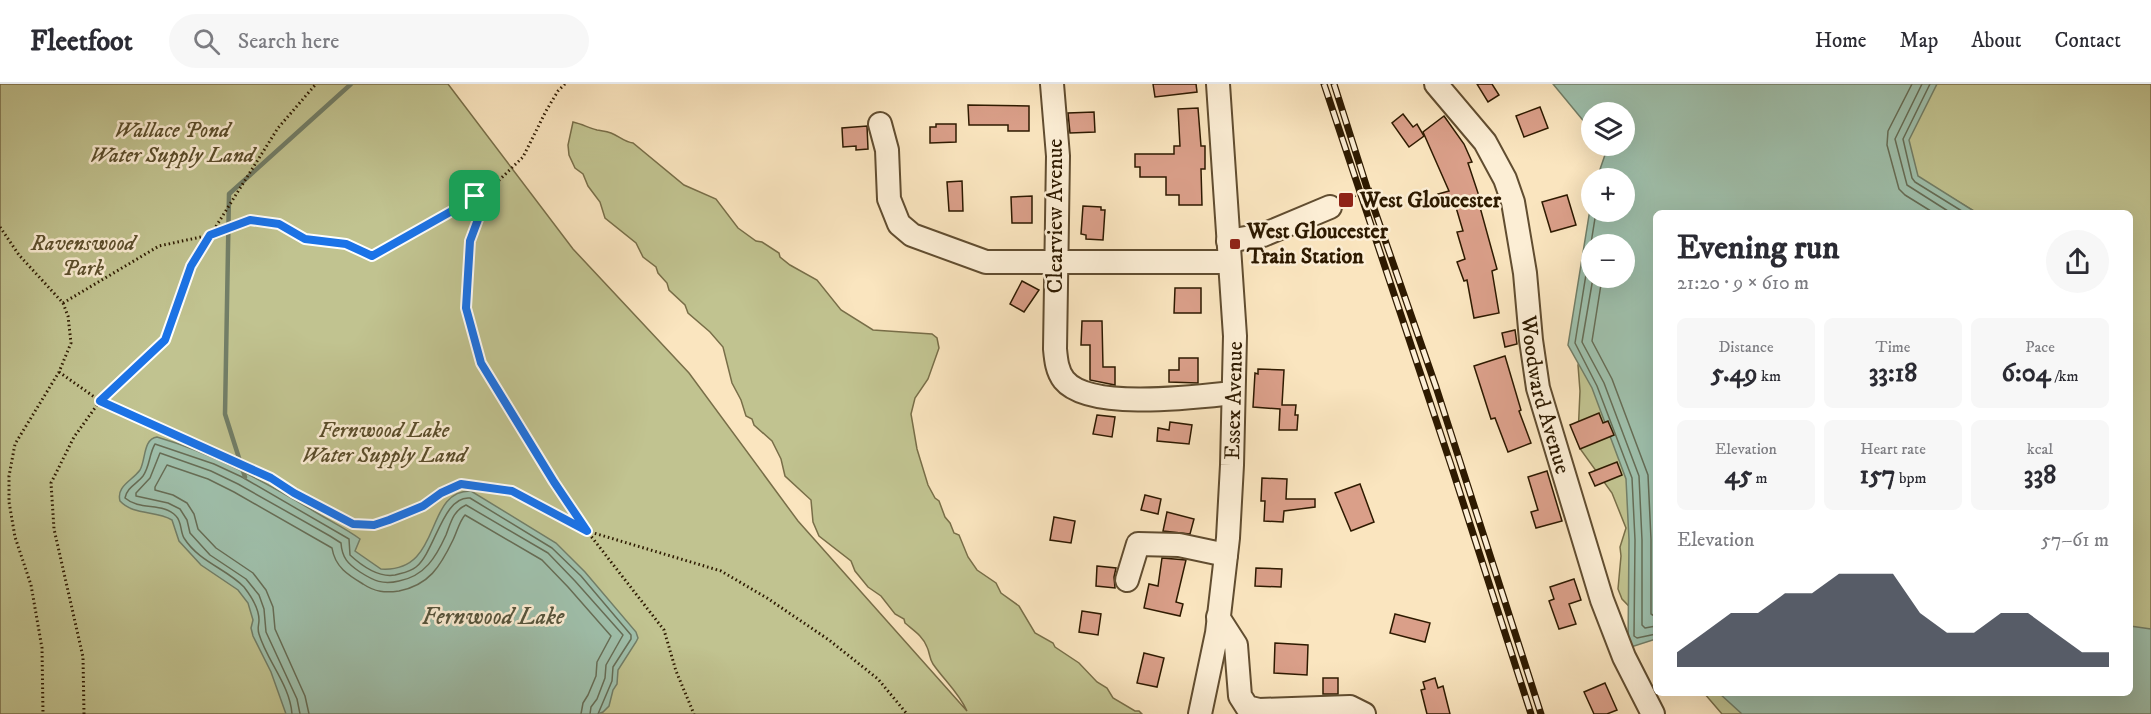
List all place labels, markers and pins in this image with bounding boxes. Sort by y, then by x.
pin [449,170,500,221]
place label: West Gloucester [1359,187,1502,214]
marker: West Gloucester [1337,191,1355,209]
place label: West Gloucester Train Station [1246,218,1389,270]
marker: West Gloucester Train Station [1228,237,1242,251]

